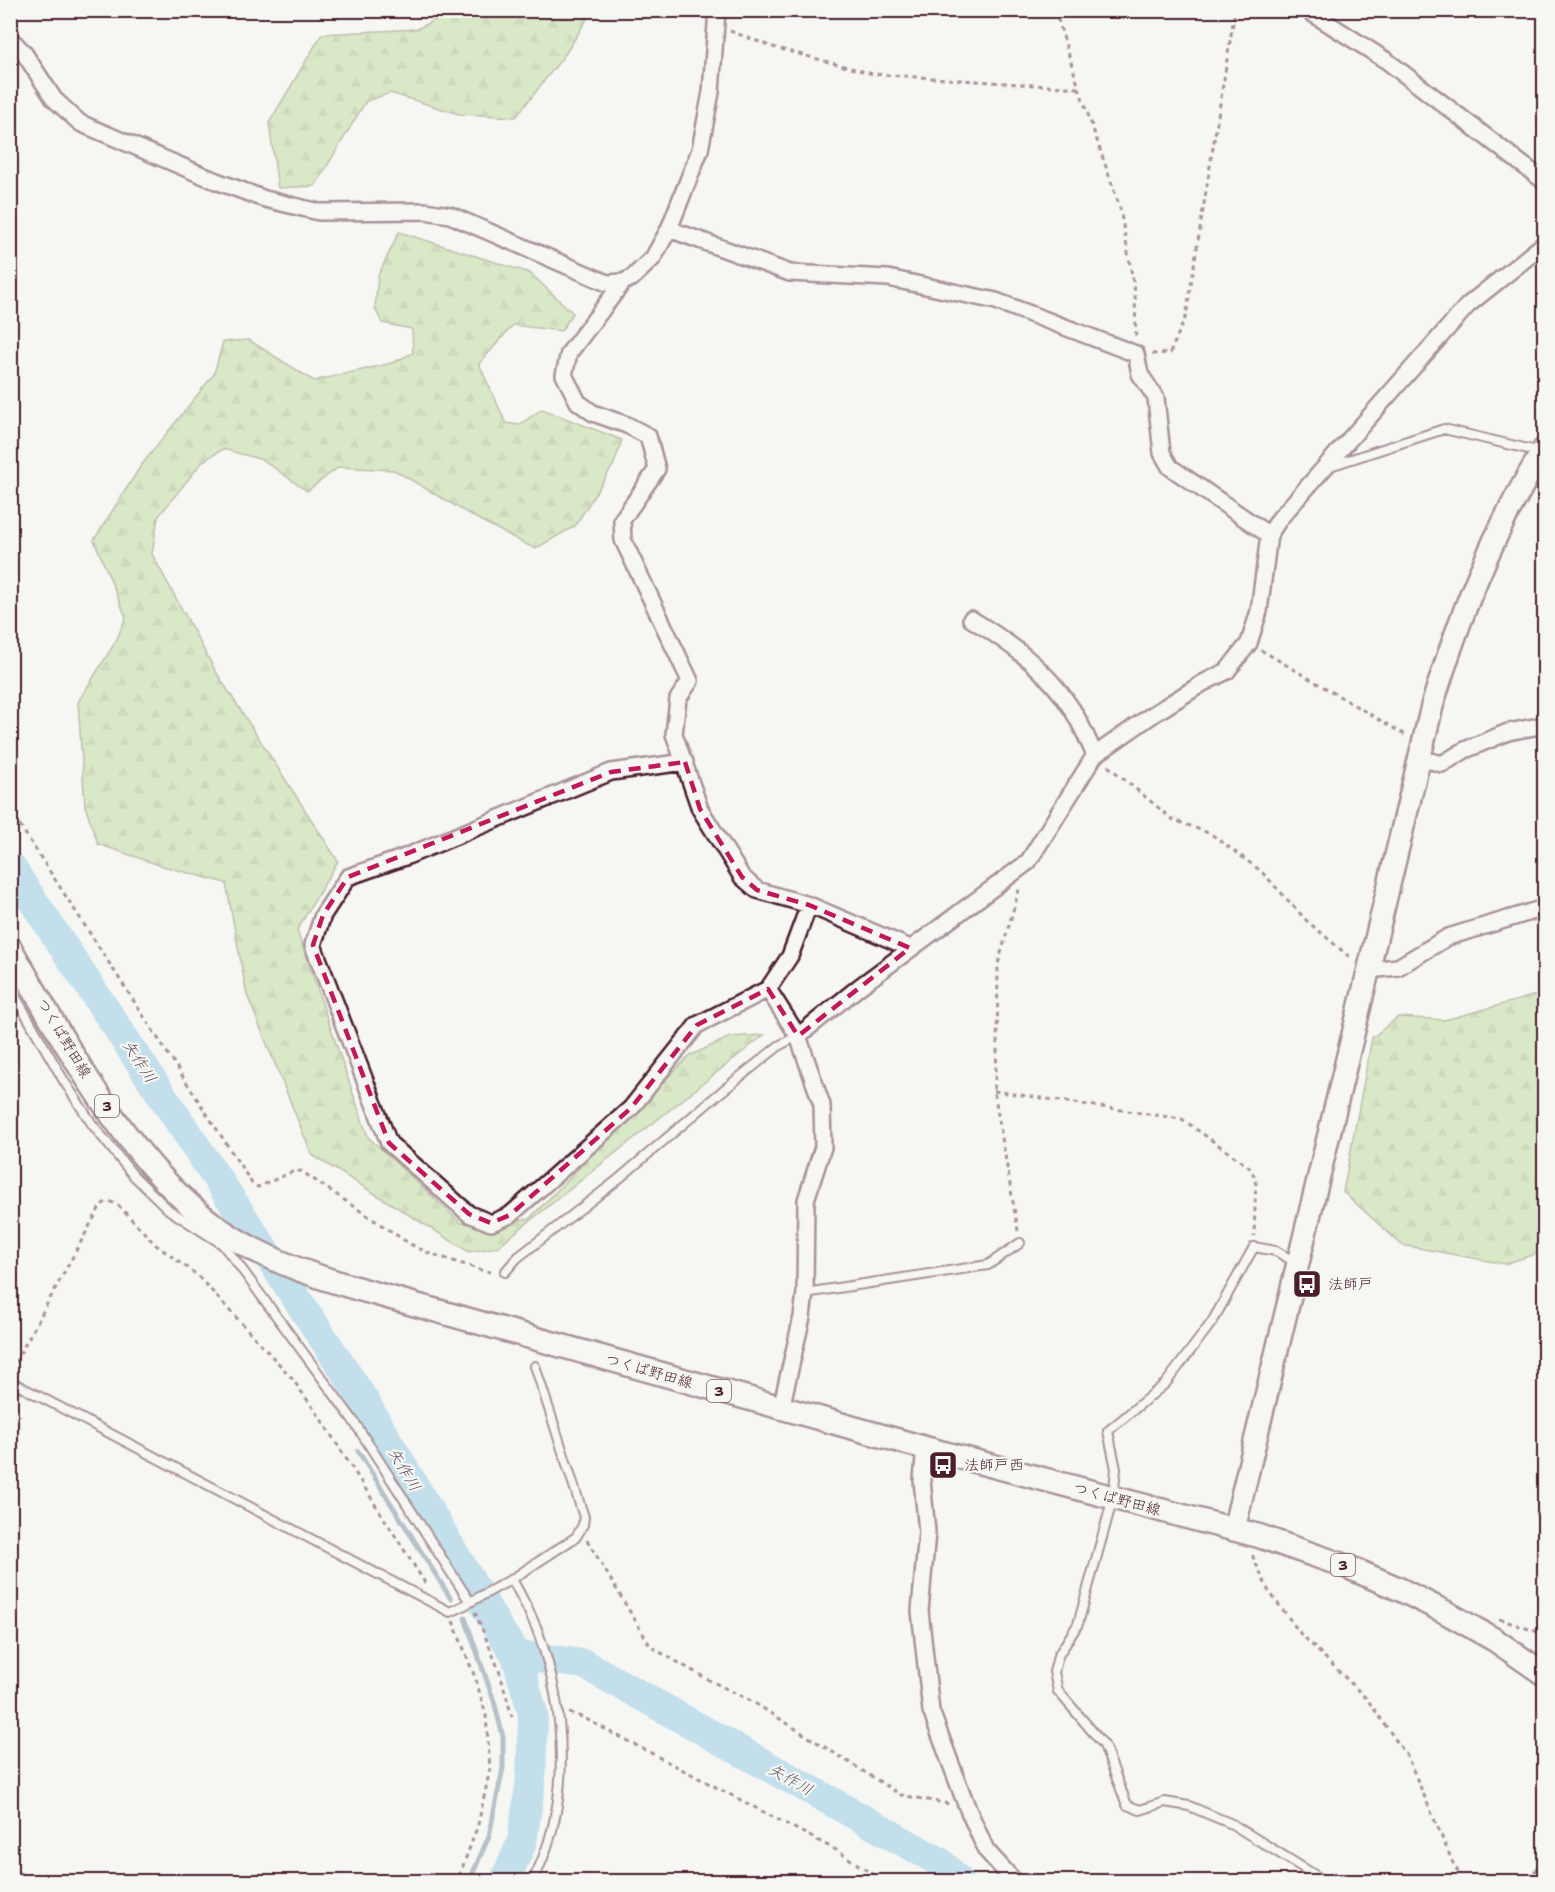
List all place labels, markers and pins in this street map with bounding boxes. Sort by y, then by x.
bus stop icon: 法師戸 [1291,1268,1323,1300]
place label: 法師戸 [1328,1274,1373,1294]
bus stop icon: 法師戸西 [927,1449,959,1481]
place label: 法師戸西 [964,1455,1024,1475]

